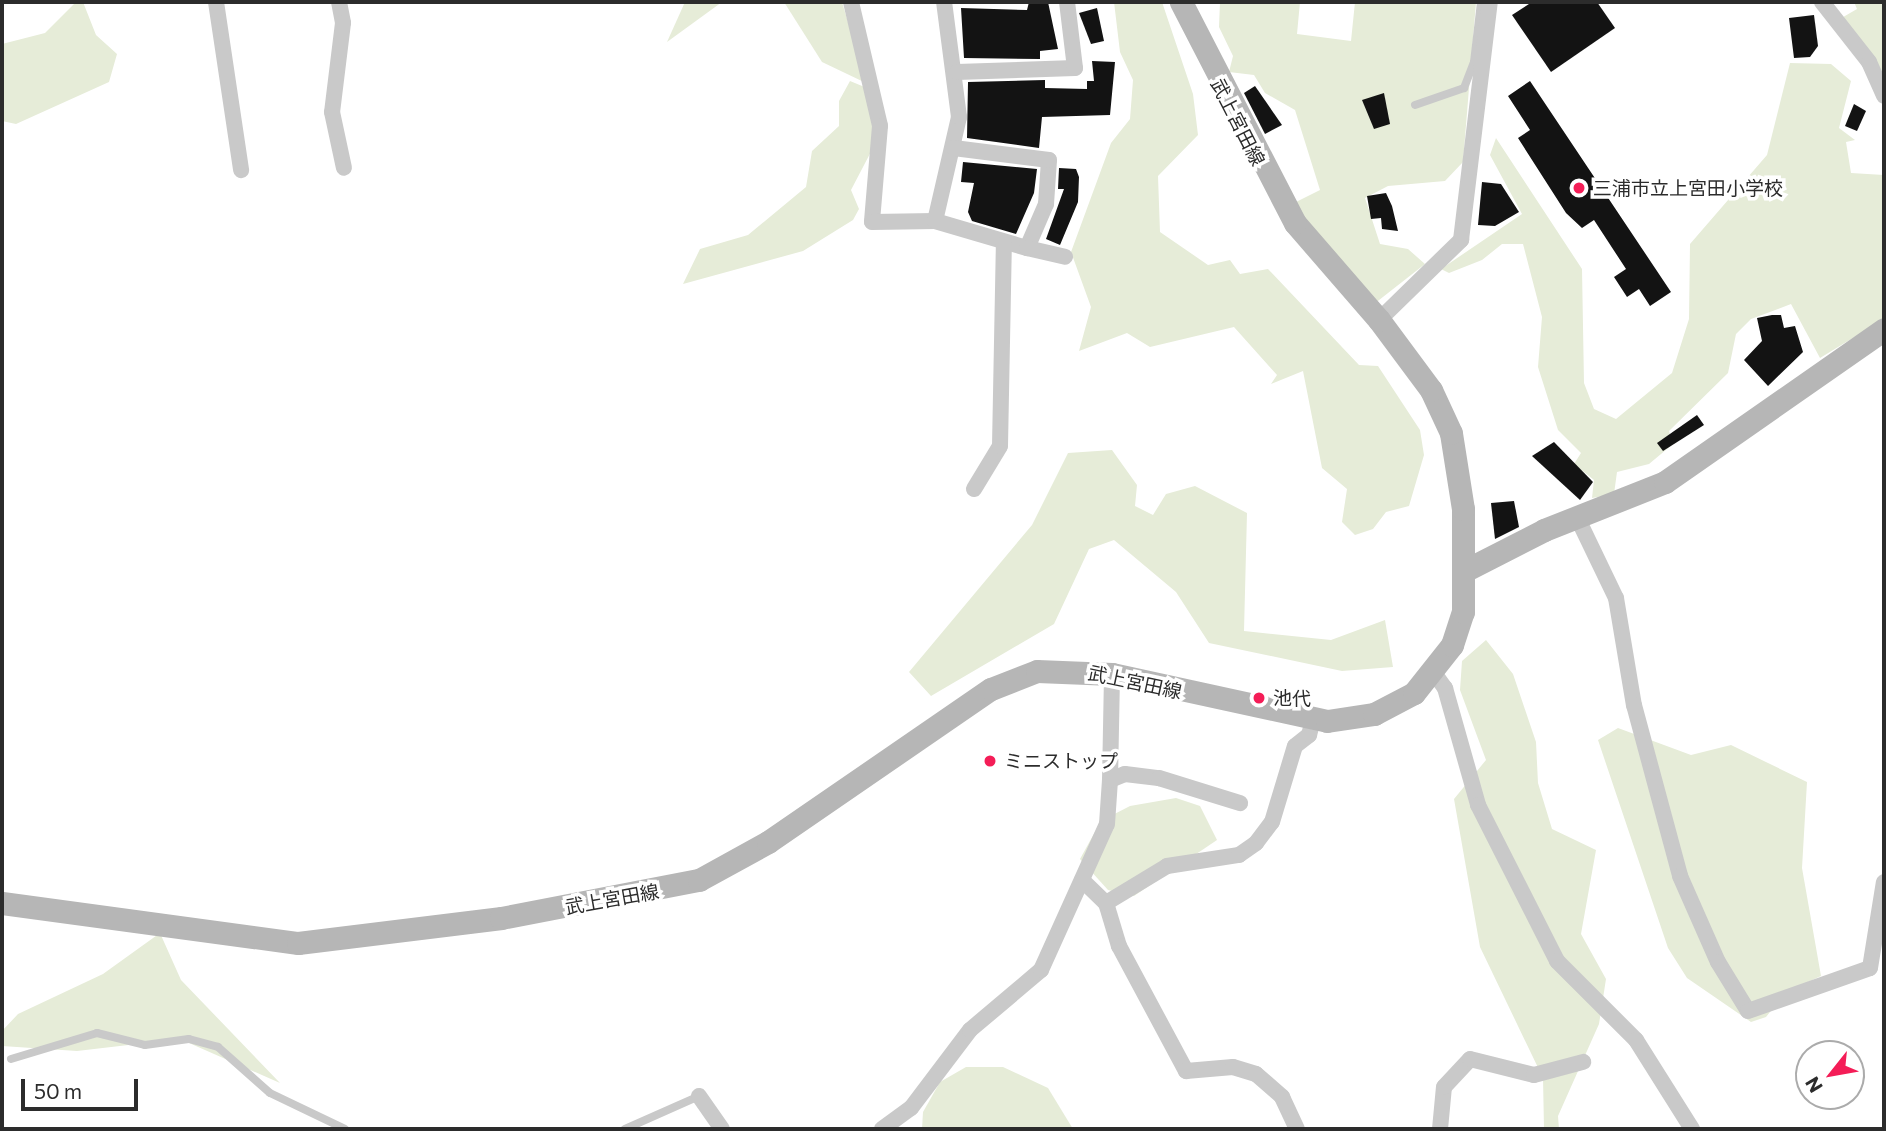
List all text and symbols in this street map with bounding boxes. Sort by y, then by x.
street label: 武上宮田線 [1206,75,1270,169]
place label: 三浦市立上宮田小学校 [1593,177,1783,199]
marker: 三浦市立上宮田小学校 [1571,180,1587,196]
street label: 武上宮田線 [1086,661,1184,703]
place label: 池代 [1273,687,1311,709]
marker: 池代 [1251,690,1267,706]
place label: ミニストップ [1004,750,1118,772]
marker: ミニストップ [982,753,998,769]
street label: 武上宮田線 [563,880,661,918]
north arrow [1795,1040,1865,1110]
scale bar [24,1064,142,1108]
text: N [1800,1073,1827,1097]
text: 50 m [34,1078,82,1103]

